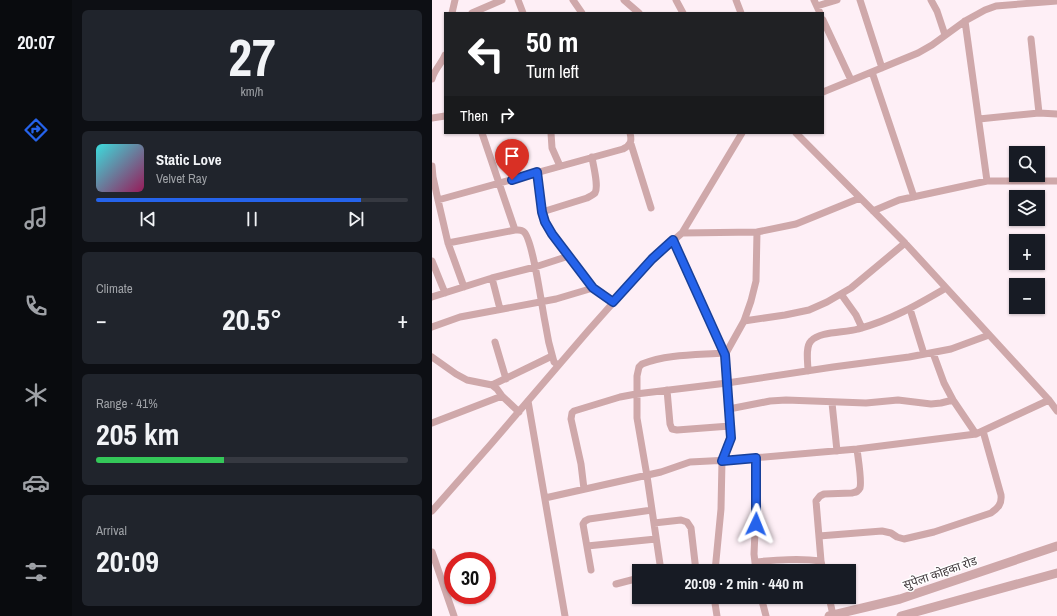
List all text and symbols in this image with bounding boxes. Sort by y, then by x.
text: 27 [228,22,276,92]
text: 50 m [526,23,578,61]
icon: left [460,28,512,80]
text: 20:07 [17,30,55,55]
text: Turn left [526,59,579,84]
text: km/h [240,83,264,100]
icon: right [496,104,518,126]
text: Then [460,105,488,126]
icon: directions [22,116,50,144]
pin [495,139,529,180]
icon: arrive [501,145,523,167]
map controls [1009,146,1045,314]
button: search [1009,146,1045,182]
text: Static Love [156,149,222,170]
text: Velvet Ray [156,170,207,187]
button: layers [1009,190,1045,226]
icon: music [22,204,50,232]
icon: previous [137,208,159,230]
icon: pause [241,208,263,230]
icon: next [345,208,367,230]
button: + [1009,234,1045,270]
button: − [1009,278,1045,314]
text: Climate [96,280,133,297]
icon: phone [22,292,50,320]
text: 20.5° [222,299,282,339]
text: − [96,305,107,335]
text: + [397,305,408,335]
icon: climate [22,381,50,409]
text: Range · 41% [96,395,158,412]
text: 205 km [96,414,179,454]
icon: car [22,469,50,497]
position arrow [735,503,777,545]
text: Arrival [96,522,127,539]
text: 20:09 [96,541,159,581]
speed limit sign: 30 [444,552,496,604]
street label: सुपेला कोहका रोड [901,553,980,593]
icon: filters [22,558,50,586]
text: 20:09 · 2 min · 440 m [685,573,803,594]

